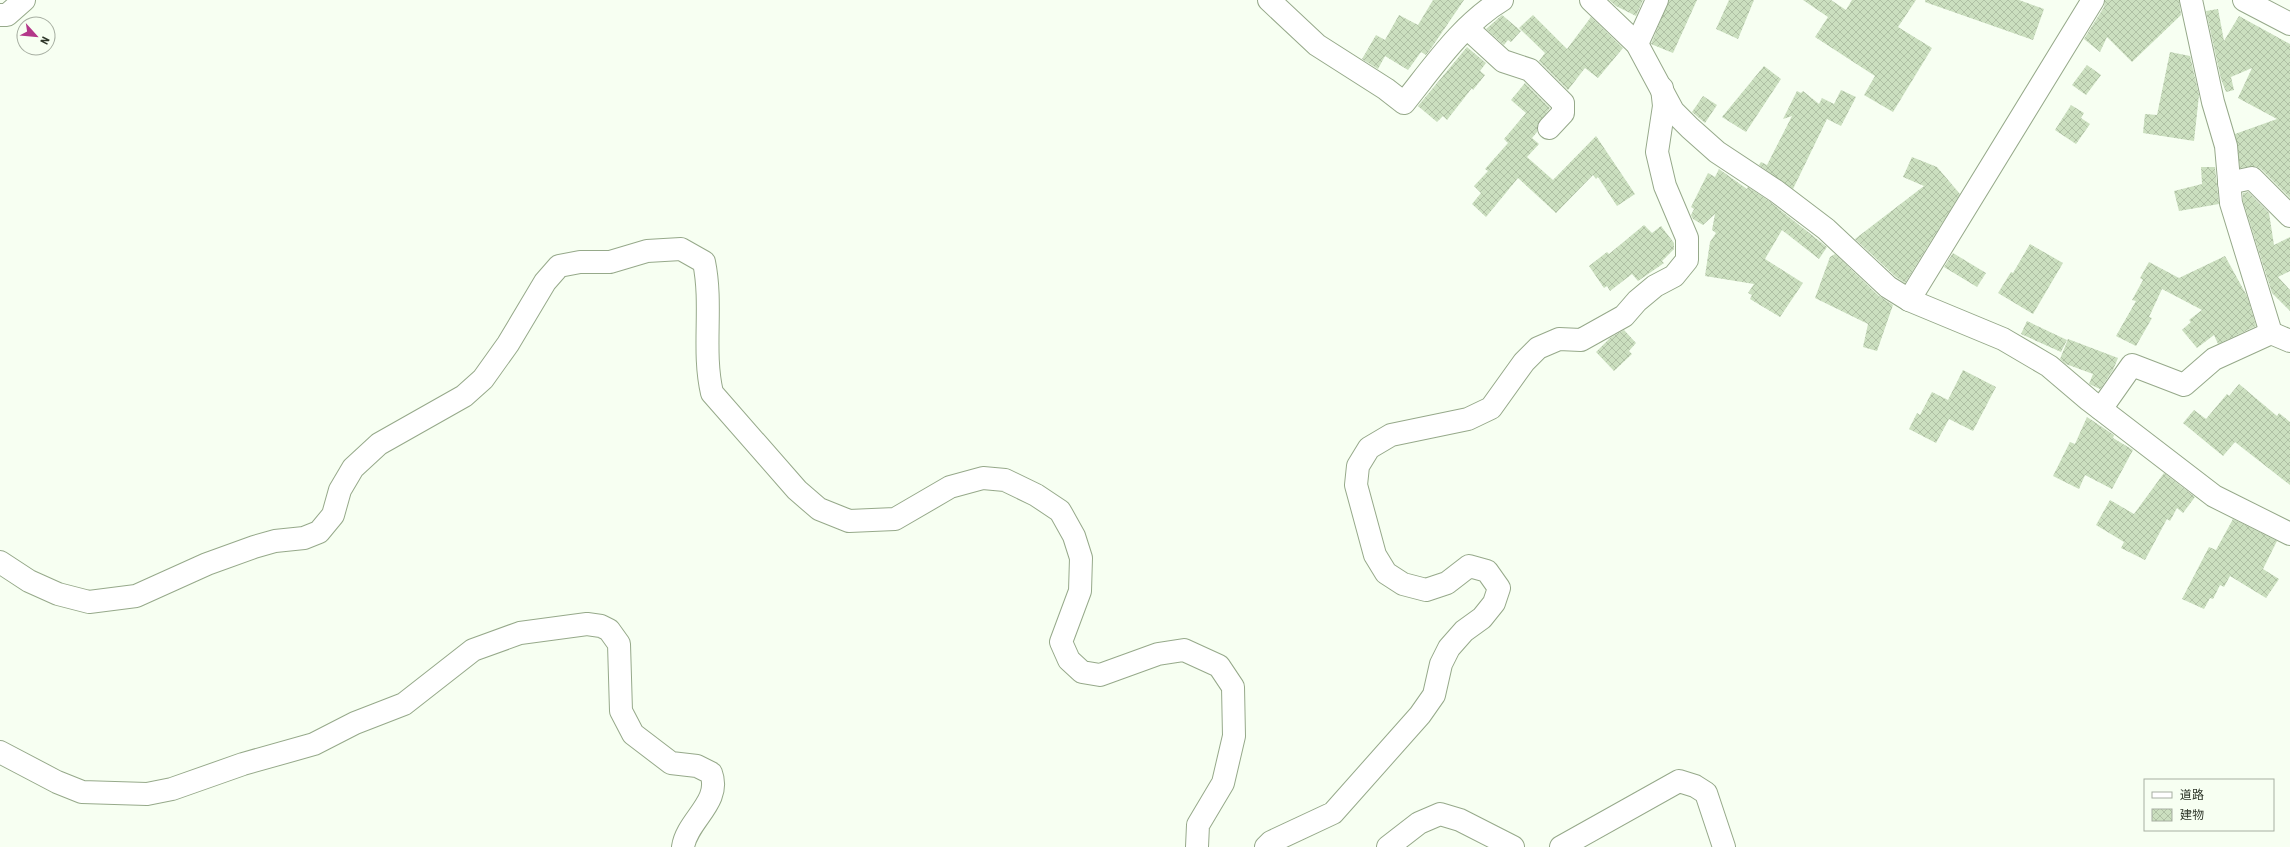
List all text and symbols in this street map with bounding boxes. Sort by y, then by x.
north arrow [16,16,56,56]
text: N [37,34,52,46]
legend [2144,779,2274,831]
text: 道路 [2180,788,2204,802]
text: 建物 [2180,808,2204,822]

